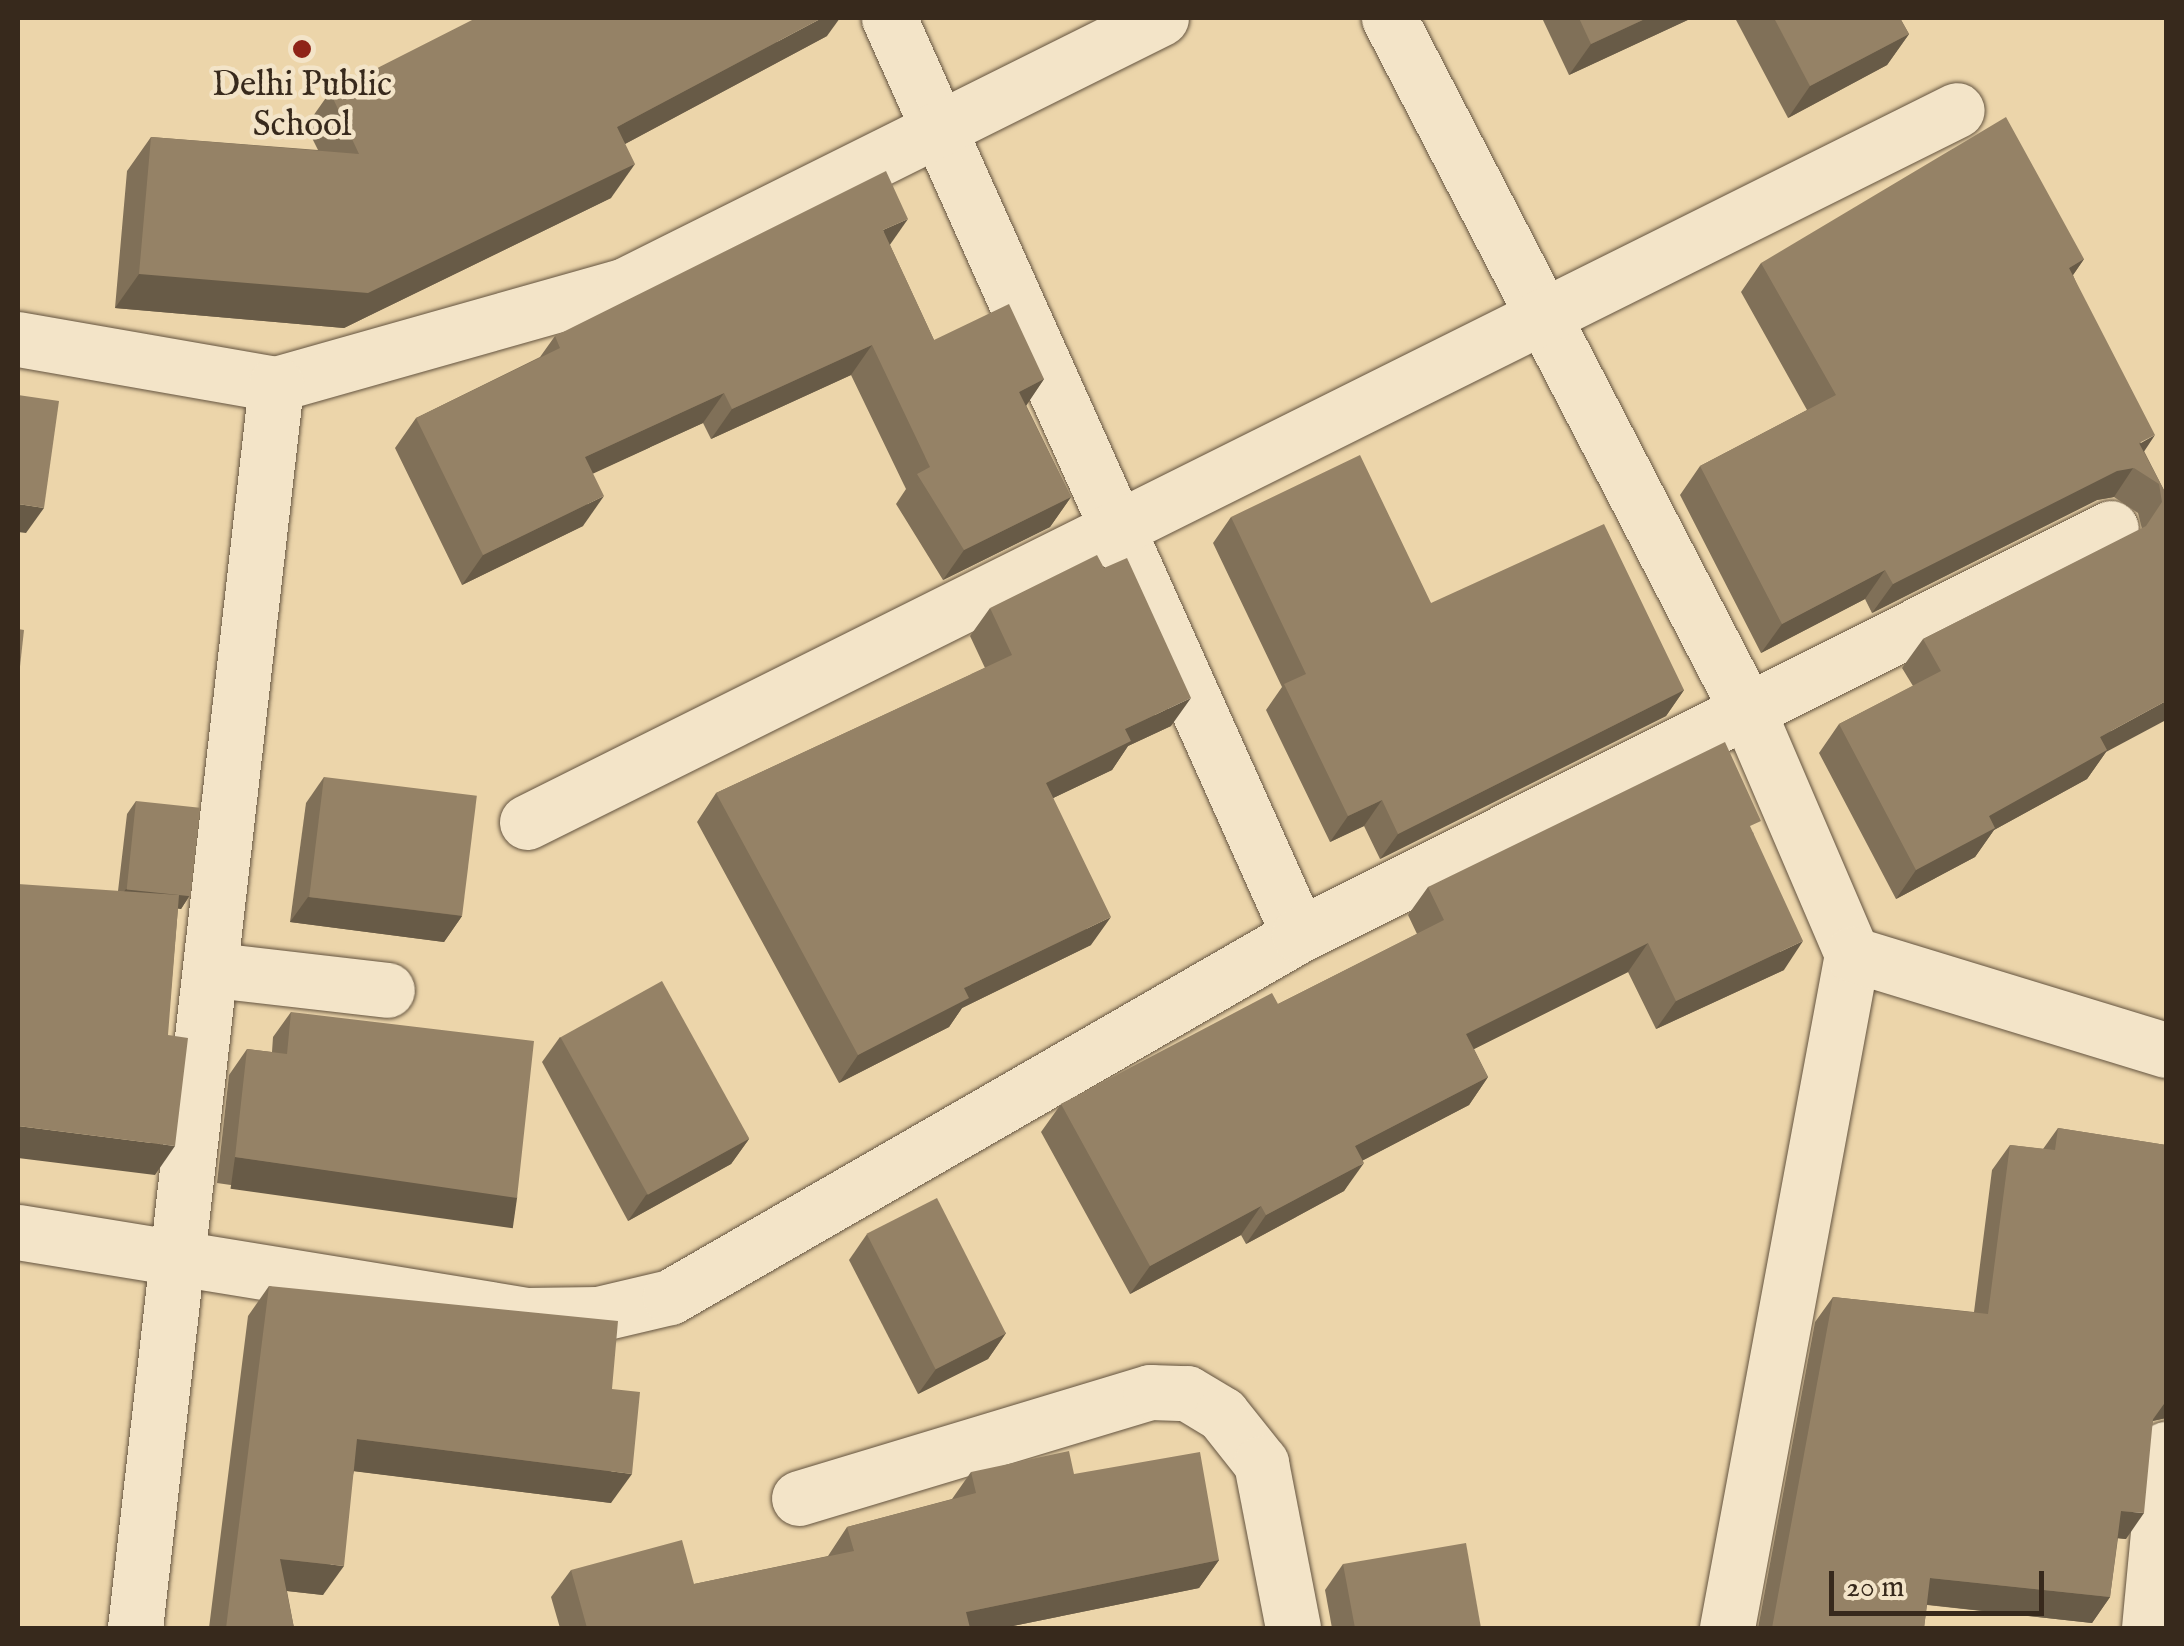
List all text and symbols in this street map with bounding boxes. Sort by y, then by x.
marker: Delhi Public School [291,38,313,60]
place label: Delhi Public School [212,65,392,147]
scale bar [1834,1551,2049,1613]
text: 20 m [1846,1569,1905,1607]

